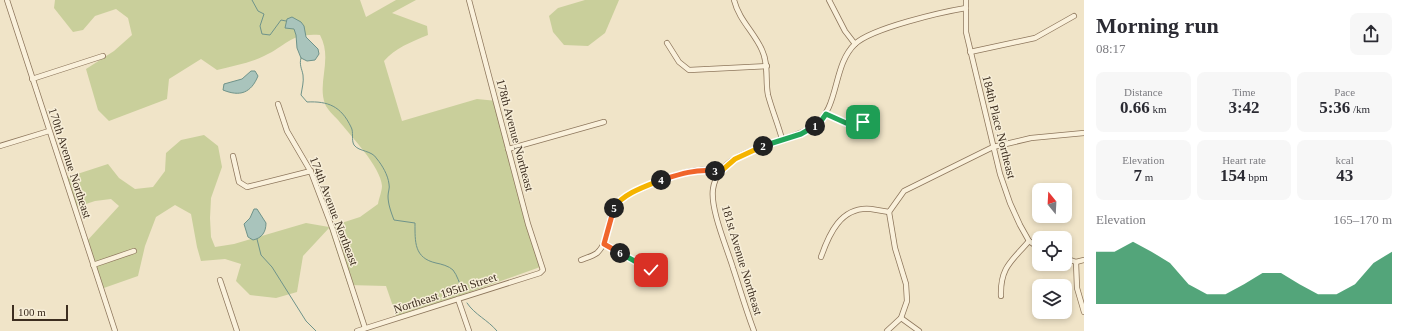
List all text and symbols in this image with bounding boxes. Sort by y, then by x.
text: Morning run [1096,13,1219,38]
button: share [1350,13,1392,55]
text: 08:17 [1096,41,1126,56]
street label: 184th Place Northeast [979,74,1019,181]
street label: 178th Avenue Northeast [493,77,537,193]
text: Distance [1124,86,1163,98]
text: Time [1233,86,1255,98]
text: Pace [1334,86,1355,98]
text: 0.66 [1120,98,1150,117]
text: 3:42 [1228,98,1260,117]
text: 5:36 [1319,98,1350,117]
text: km [1150,103,1167,115]
text: /km [1350,103,1370,115]
pin [846,105,880,139]
street label: 170th Avenue Northeast [45,106,95,221]
icon: arrive [852,111,874,133]
pin: 1 [805,116,825,136]
text: 1 [812,120,818,132]
pin: 2 [753,136,773,156]
text: 2 [760,140,766,152]
street label: 174th Avenue Northeast [307,154,362,268]
text: Elevation [1122,154,1164,166]
text: Heart rate [1222,154,1266,166]
text: kcal [1335,154,1354,166]
pin: 3 [705,161,725,181]
text: 3 [712,165,718,177]
text: 7 [1133,166,1142,185]
text: 154 [1220,166,1246,185]
text: 43 [1336,166,1353,185]
pin: 4 [651,170,671,190]
text: m [1142,171,1153,183]
text: bpm [1246,171,1268,183]
text: 4 [658,174,664,186]
north arrow [1032,183,1072,223]
map controls [1032,183,1072,319]
pin: 5 [604,198,624,218]
text: 5 [611,202,617,214]
street label: 181st Avenue Northeast [719,203,766,317]
text: Elevation [1096,212,1146,227]
text: 165–170 m [1333,212,1392,227]
button: locate [1032,231,1072,271]
pin: 6 [610,243,630,263]
text: 6 [617,247,623,259]
pin [634,253,668,287]
icon: check [640,259,662,281]
street label: Northeast 195th Street [391,269,499,316]
button: layers [1032,279,1072,319]
scale bar [12,303,68,322]
text: 100 m [18,306,46,318]

